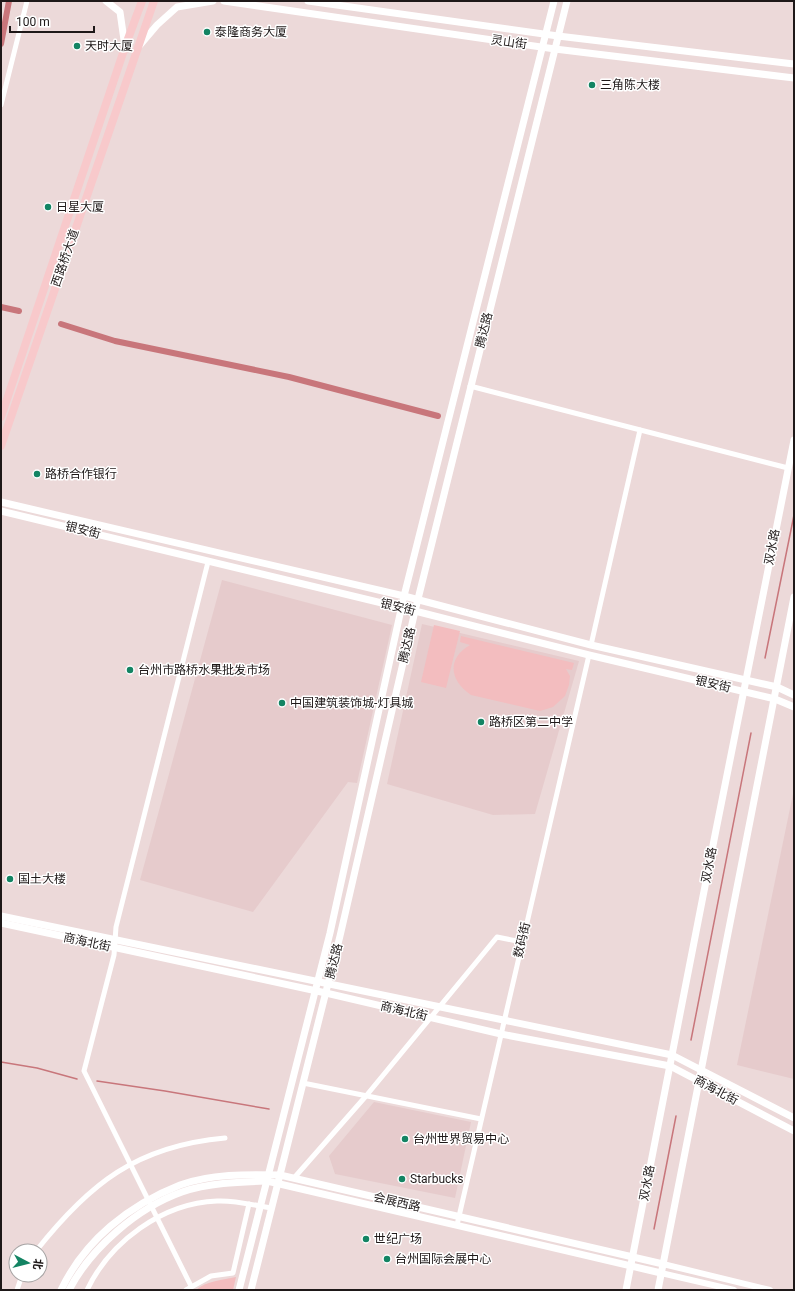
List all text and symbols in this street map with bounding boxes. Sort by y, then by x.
scale bar [10,8,94,34]
text: 100 m [16,15,50,29]
place label: 泰隆商务大厦 [215,25,287,39]
marker: 泰隆商务大厦 [202,27,212,37]
street label: 灵山街 [490,33,528,51]
place label: 天时大厦 [85,39,133,53]
marker: 天时大厦 [72,41,82,51]
place label: 三角陈大楼 [600,78,660,92]
marker: 三角陈大楼 [587,80,597,90]
place label: 日星大厦 [56,200,104,214]
marker: 日星大厦 [43,202,53,212]
street label: 西路桥大道 [49,227,81,289]
street label: 腾达路 [473,311,495,349]
place label: 路桥合作银行 [45,467,117,481]
marker: 路桥合作银行 [32,469,42,479]
street label: 银安街 [64,519,102,541]
street label: 双水路 [762,528,782,566]
street label: 银安街 [379,596,417,618]
street label: 腾达路 [396,626,418,664]
place label: 台州市路桥水果批发市场 [138,663,270,677]
marker: 台州市路桥水果批发市场 [125,665,135,675]
street label: 银安街 [694,673,732,695]
place label: 中国建筑装饰城-灯具城 [290,696,413,710]
marker: 中国建筑装饰城-灯具城 [277,698,287,708]
place label: 路桥区第二中学 [489,715,573,729]
marker: 路桥区第二中学 [476,717,486,727]
street label: 双水路 [699,846,719,884]
place label: 国土大楼 [18,872,66,886]
marker: 国土大楼 [5,874,15,884]
street label: 数码街 [511,921,533,959]
street label: 商海北街 [62,930,112,954]
street label: 腾达路 [323,942,345,980]
street label: 商海北街 [379,999,429,1023]
street label: 商海北街 [692,1073,740,1107]
place label: 台州世界贸易中心 [413,1132,509,1146]
marker: 台州世界贸易中心 [400,1134,410,1144]
street label: 双水路 [637,1164,657,1202]
place label: Starbucks [410,1172,464,1186]
marker: Starbucks [397,1174,407,1184]
street label: 会展西路 [372,1190,422,1214]
place label: 世纪广场 [374,1232,422,1246]
marker: 世纪广场 [361,1234,371,1244]
north arrow [8,1243,48,1283]
place label: 台州国际会展中心 [395,1252,491,1266]
marker: 台州国际会展中心 [382,1254,392,1264]
text: 北 [30,1258,45,1270]

